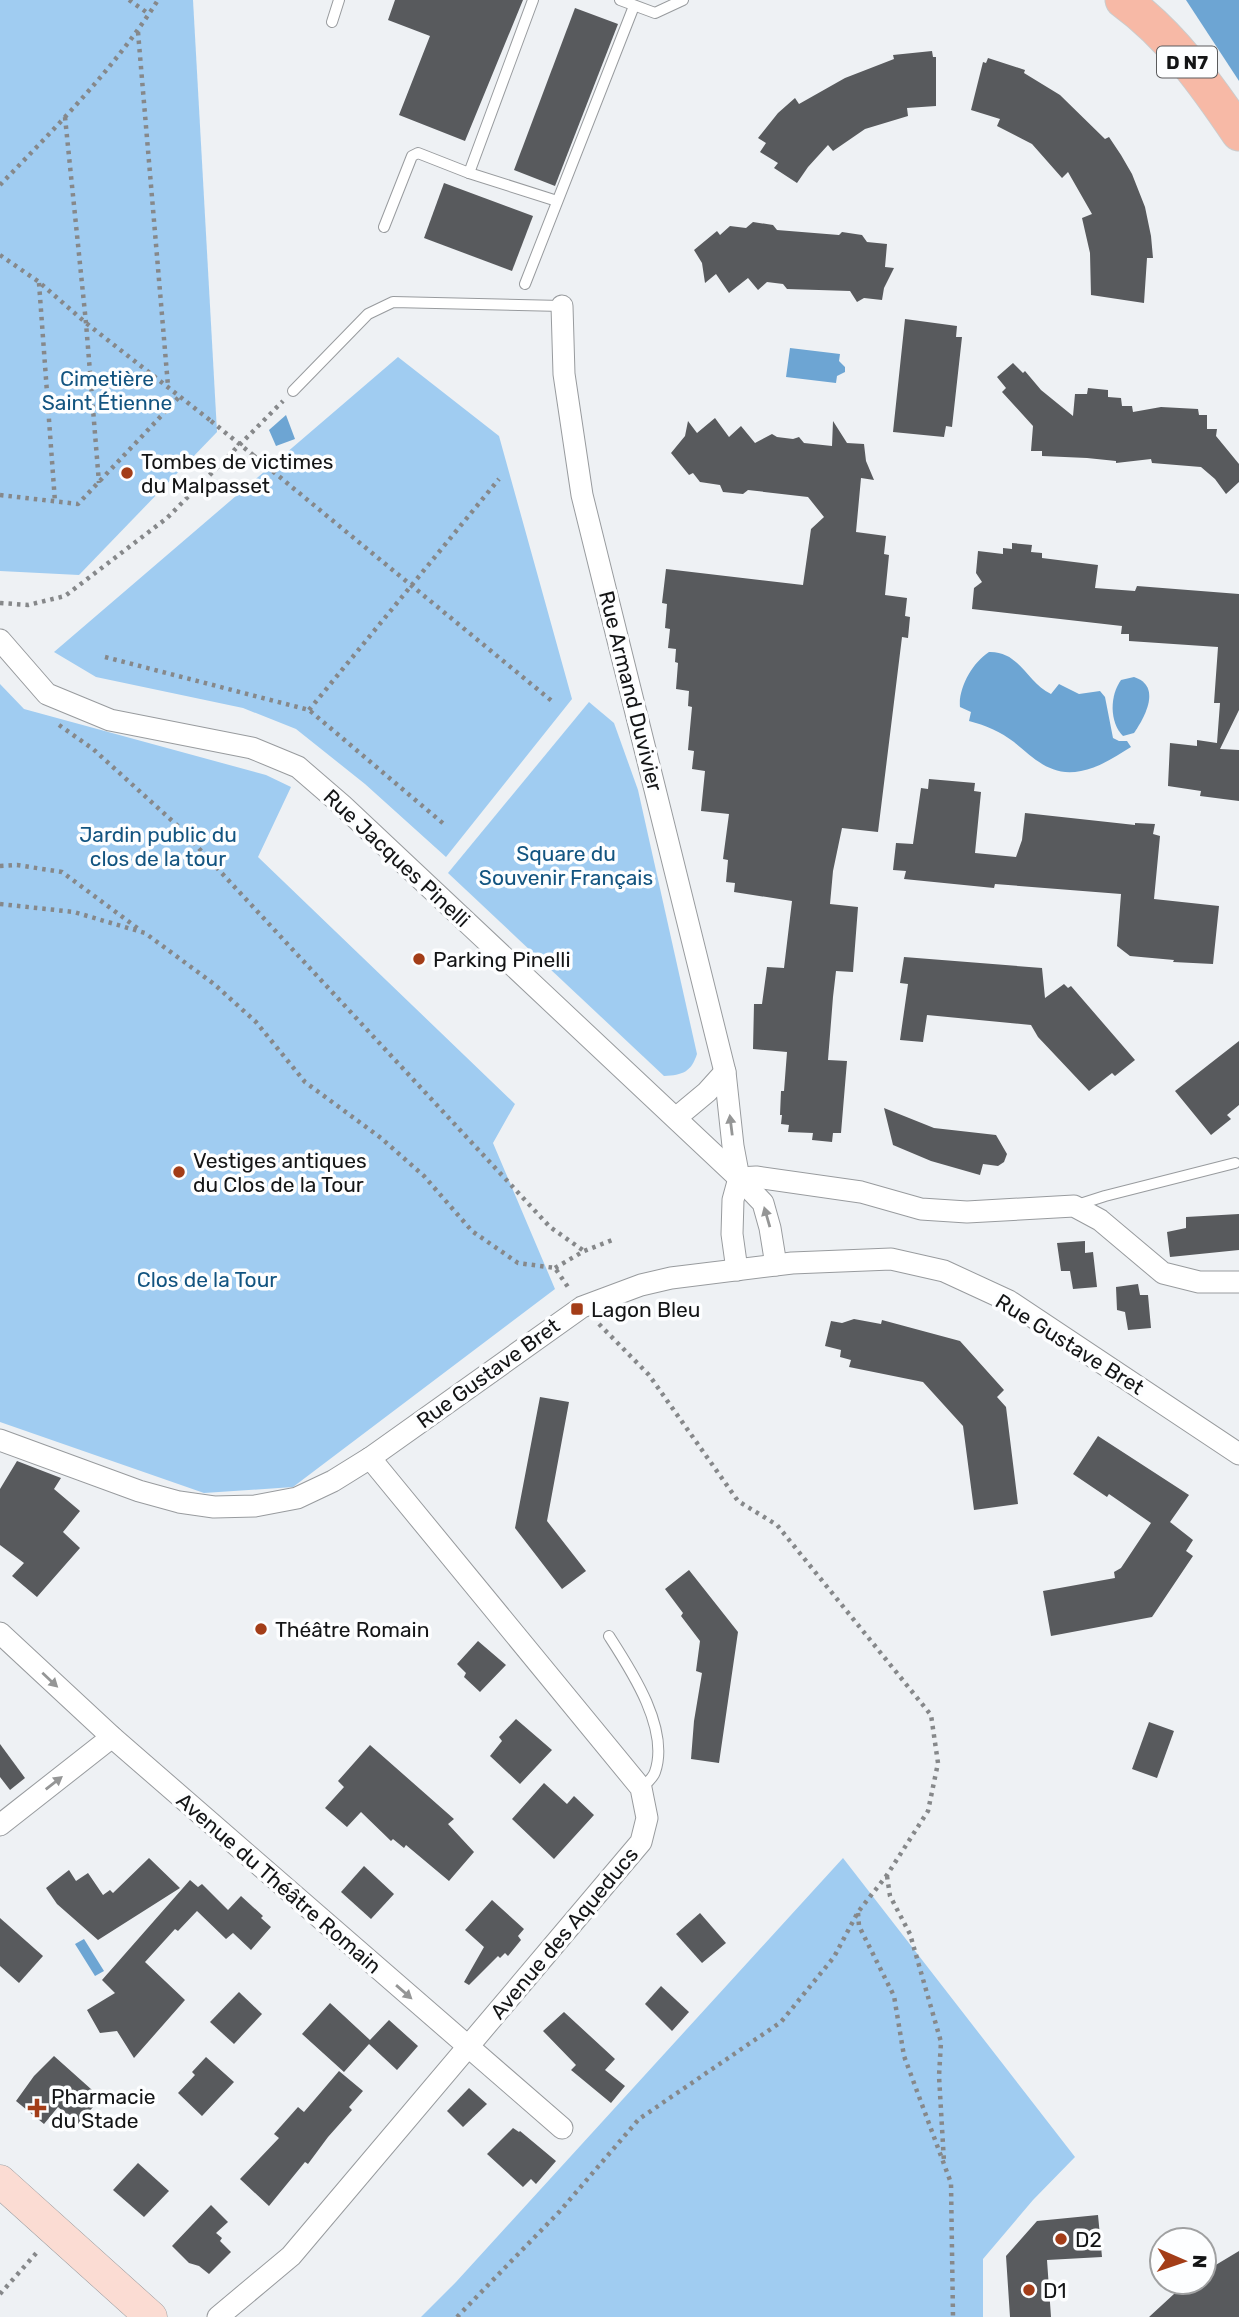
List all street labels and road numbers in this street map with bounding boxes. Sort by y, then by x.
road number: D N7 [1157,46,1217,78]
street label: Rue Armand Duvivier [594,588,668,794]
street label: Rue Jacques Pinelli [319,784,475,932]
street label: Rue Gustave Bret [991,1288,1149,1400]
street label: Rue Gustave Bret [412,1313,564,1433]
street label: Avenue du Théâtre Romain [172,1787,386,1979]
street label: Avenue des Aqueducs [485,1842,643,2024]

